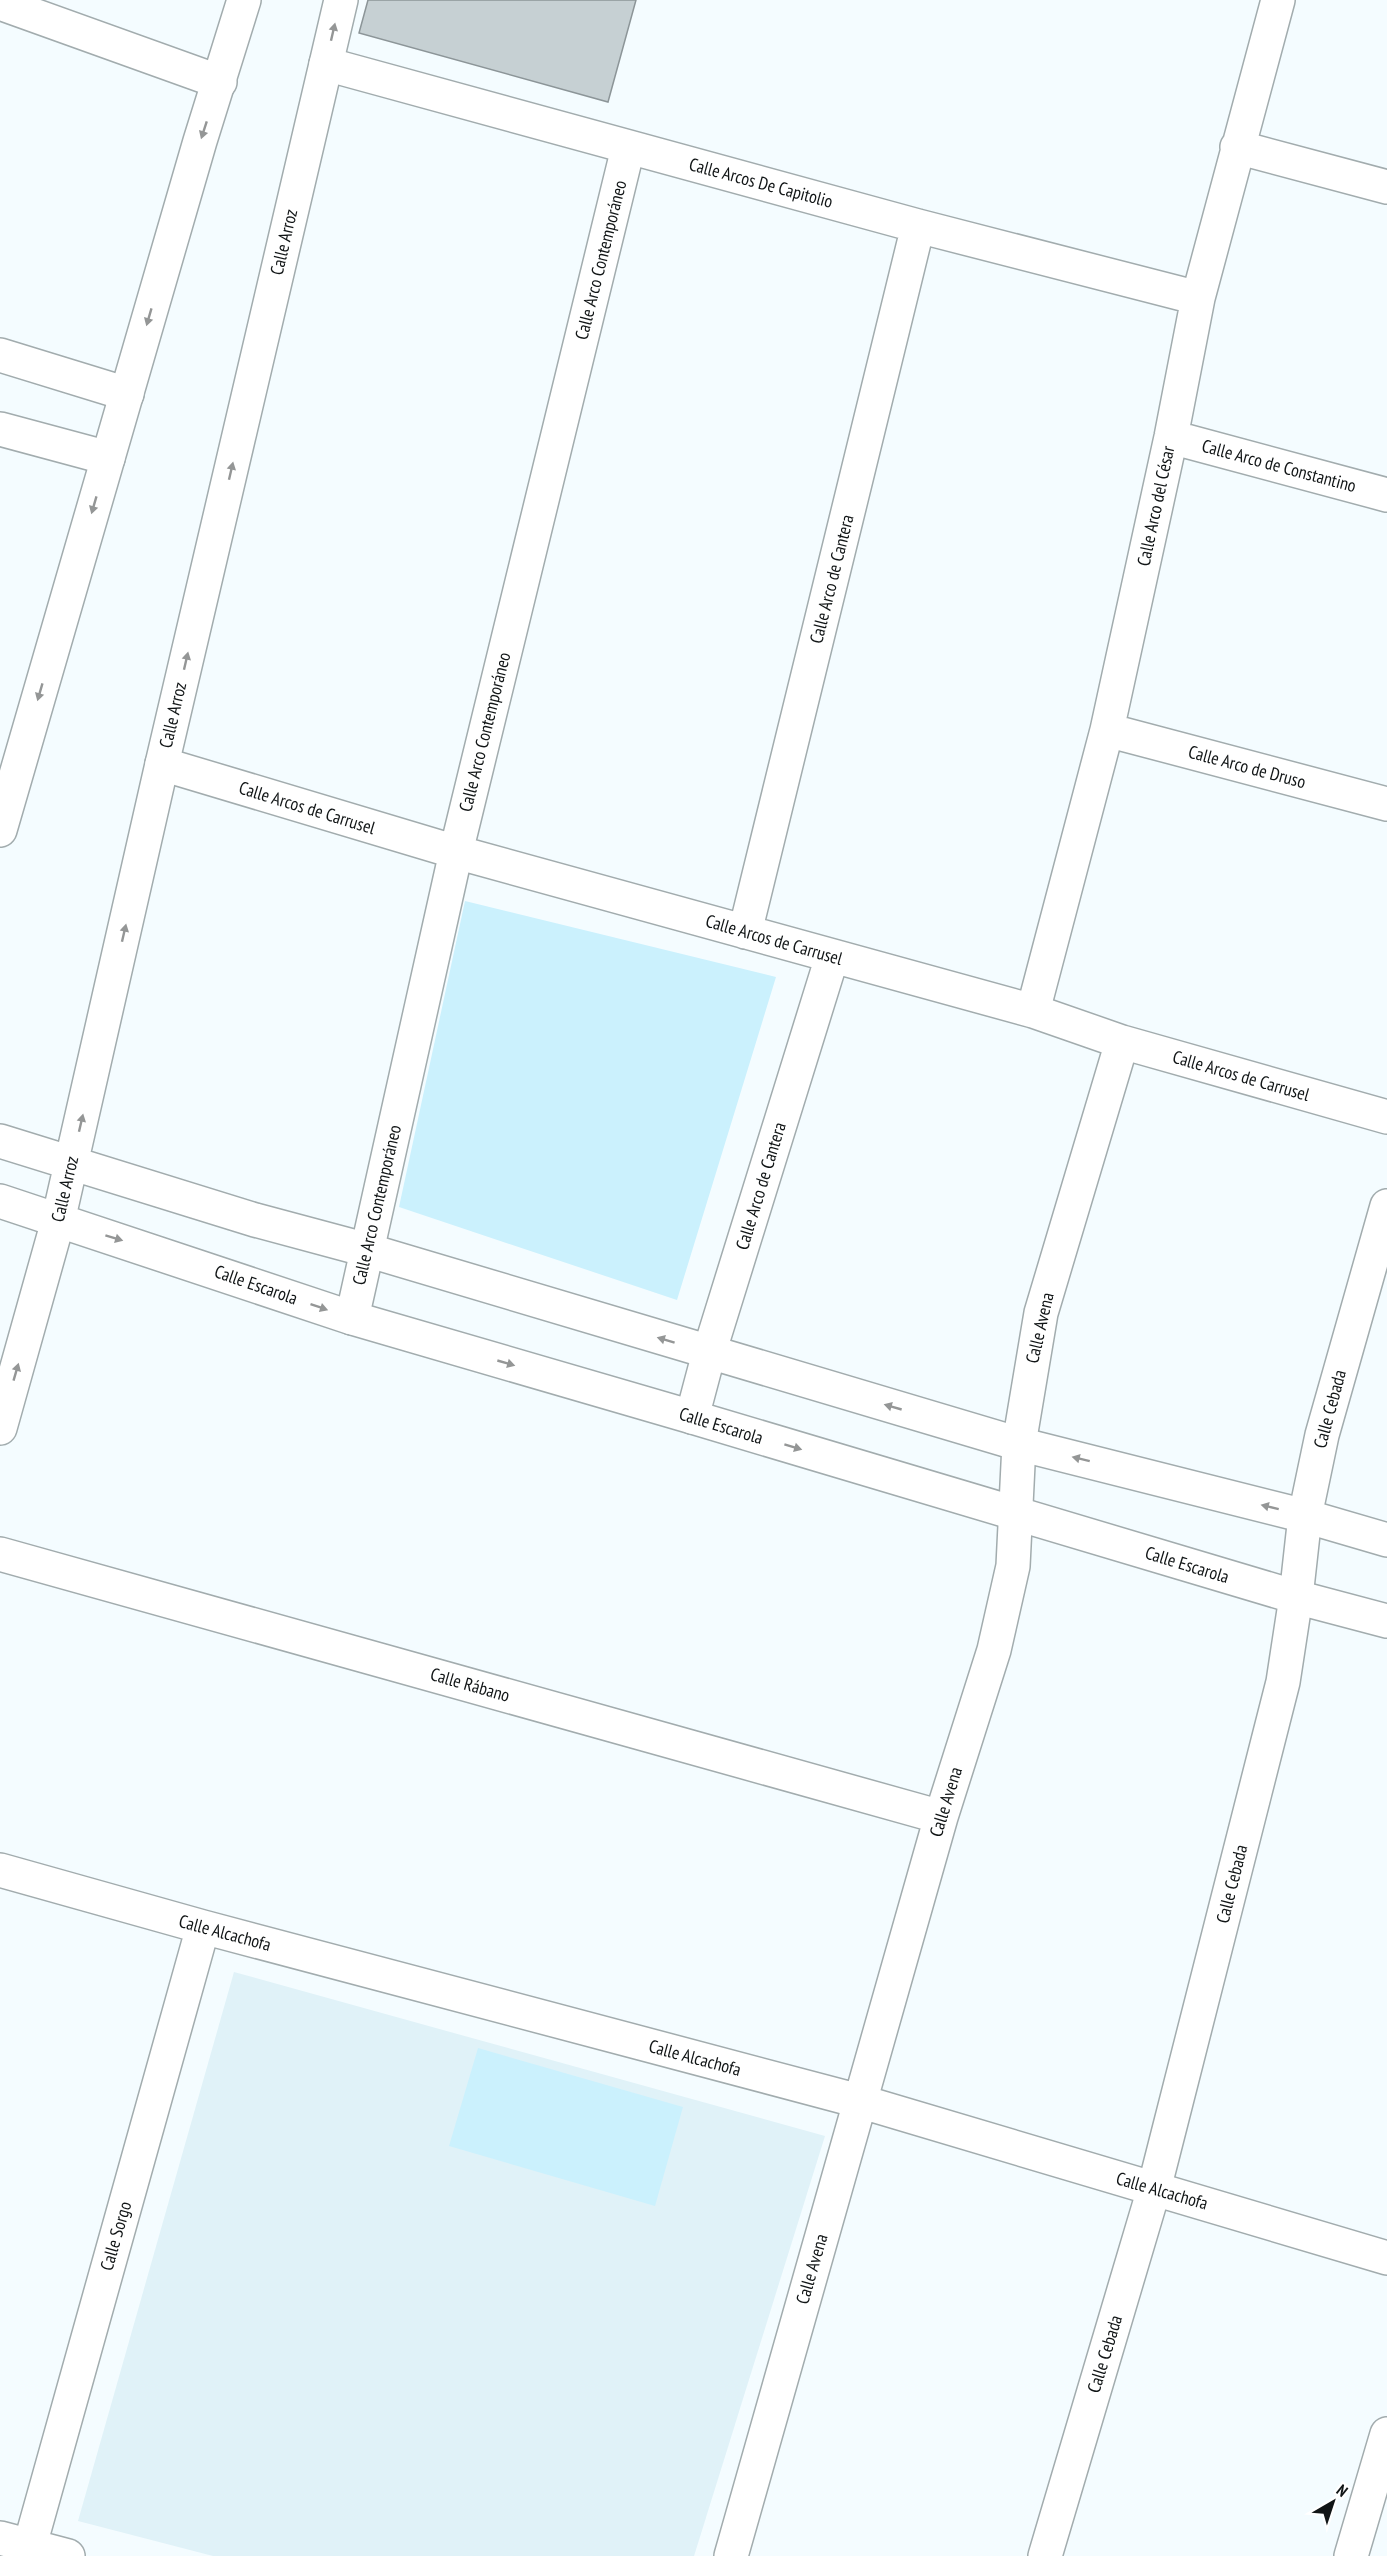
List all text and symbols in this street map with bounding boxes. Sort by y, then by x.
one-way arrow [329,23,339,41]
one-way arrow [199,121,208,139]
street label: Calle Arcos De Capitolio [687,152,836,213]
street label: Calle Arco Contemporáneo [570,178,632,342]
street label: Calle Arroz [265,207,302,277]
one-way arrow [144,309,153,327]
street label: Calle Arco de Constantino [1200,434,1359,497]
street label: Calle Arco del César [1132,444,1179,568]
one-way arrow [226,462,236,480]
one-way arrow [89,496,98,514]
street label: Calle Arco de Cantera [804,512,859,646]
street label: Calle Arco Contemporáneo [454,650,516,814]
one-way arrow [182,651,191,670]
street label: Calle Arroz [154,680,191,750]
one-way arrow [35,683,44,701]
street label: Calle Arco de Druso [1186,740,1309,793]
street label: Calle Arcos de Carrusel [236,776,379,839]
street label: Calle Arcos de Carrusel [703,909,846,970]
one-way arrow [119,923,129,942]
street label: Calle Arcos de Carrusel [1170,1045,1313,1106]
one-way arrow [76,1114,86,1132]
street label: Calle Arco de Cantera [730,1119,791,1252]
street label: Calle Arco Contemporáneo [347,1122,406,1287]
street label: Calle Arroz [46,1154,83,1224]
one-way arrow [105,1234,123,1243]
street label: Calle Escarola [212,1260,301,1309]
street label: Calle Avena [1020,1290,1059,1365]
one-way arrow [310,1302,328,1312]
one-way arrow [657,1335,675,1344]
one-way arrow [497,1359,515,1368]
one-way arrow [12,1363,21,1381]
street label: Calle Cebada [1308,1367,1351,1450]
street label: Calle Escarola [676,1402,766,1449]
one-way arrow [884,1402,902,1411]
one-way arrow [784,1443,802,1452]
one-way arrow [1072,1454,1090,1464]
one-way arrow [1261,1501,1279,1511]
street label: Calle Escarola [1142,1541,1232,1588]
street label: Calle Rábano [428,1662,513,1707]
street label: Calle Avena [924,1764,967,1840]
street label: Calle Cebada [1211,1842,1252,1925]
street label: Calle Alcachofa [177,1909,274,1956]
street label: Calle Alcachofa [647,2034,744,2081]
street label: Calle Alcachofa [1114,2166,1211,2215]
street label: Calle Sorgo [95,2198,136,2273]
street label: Calle Avena [791,2231,832,2307]
street label: Calle Cebada [1082,2312,1127,2395]
north arrow [1303,2472,1363,2532]
text: N [1333,2480,1352,2501]

